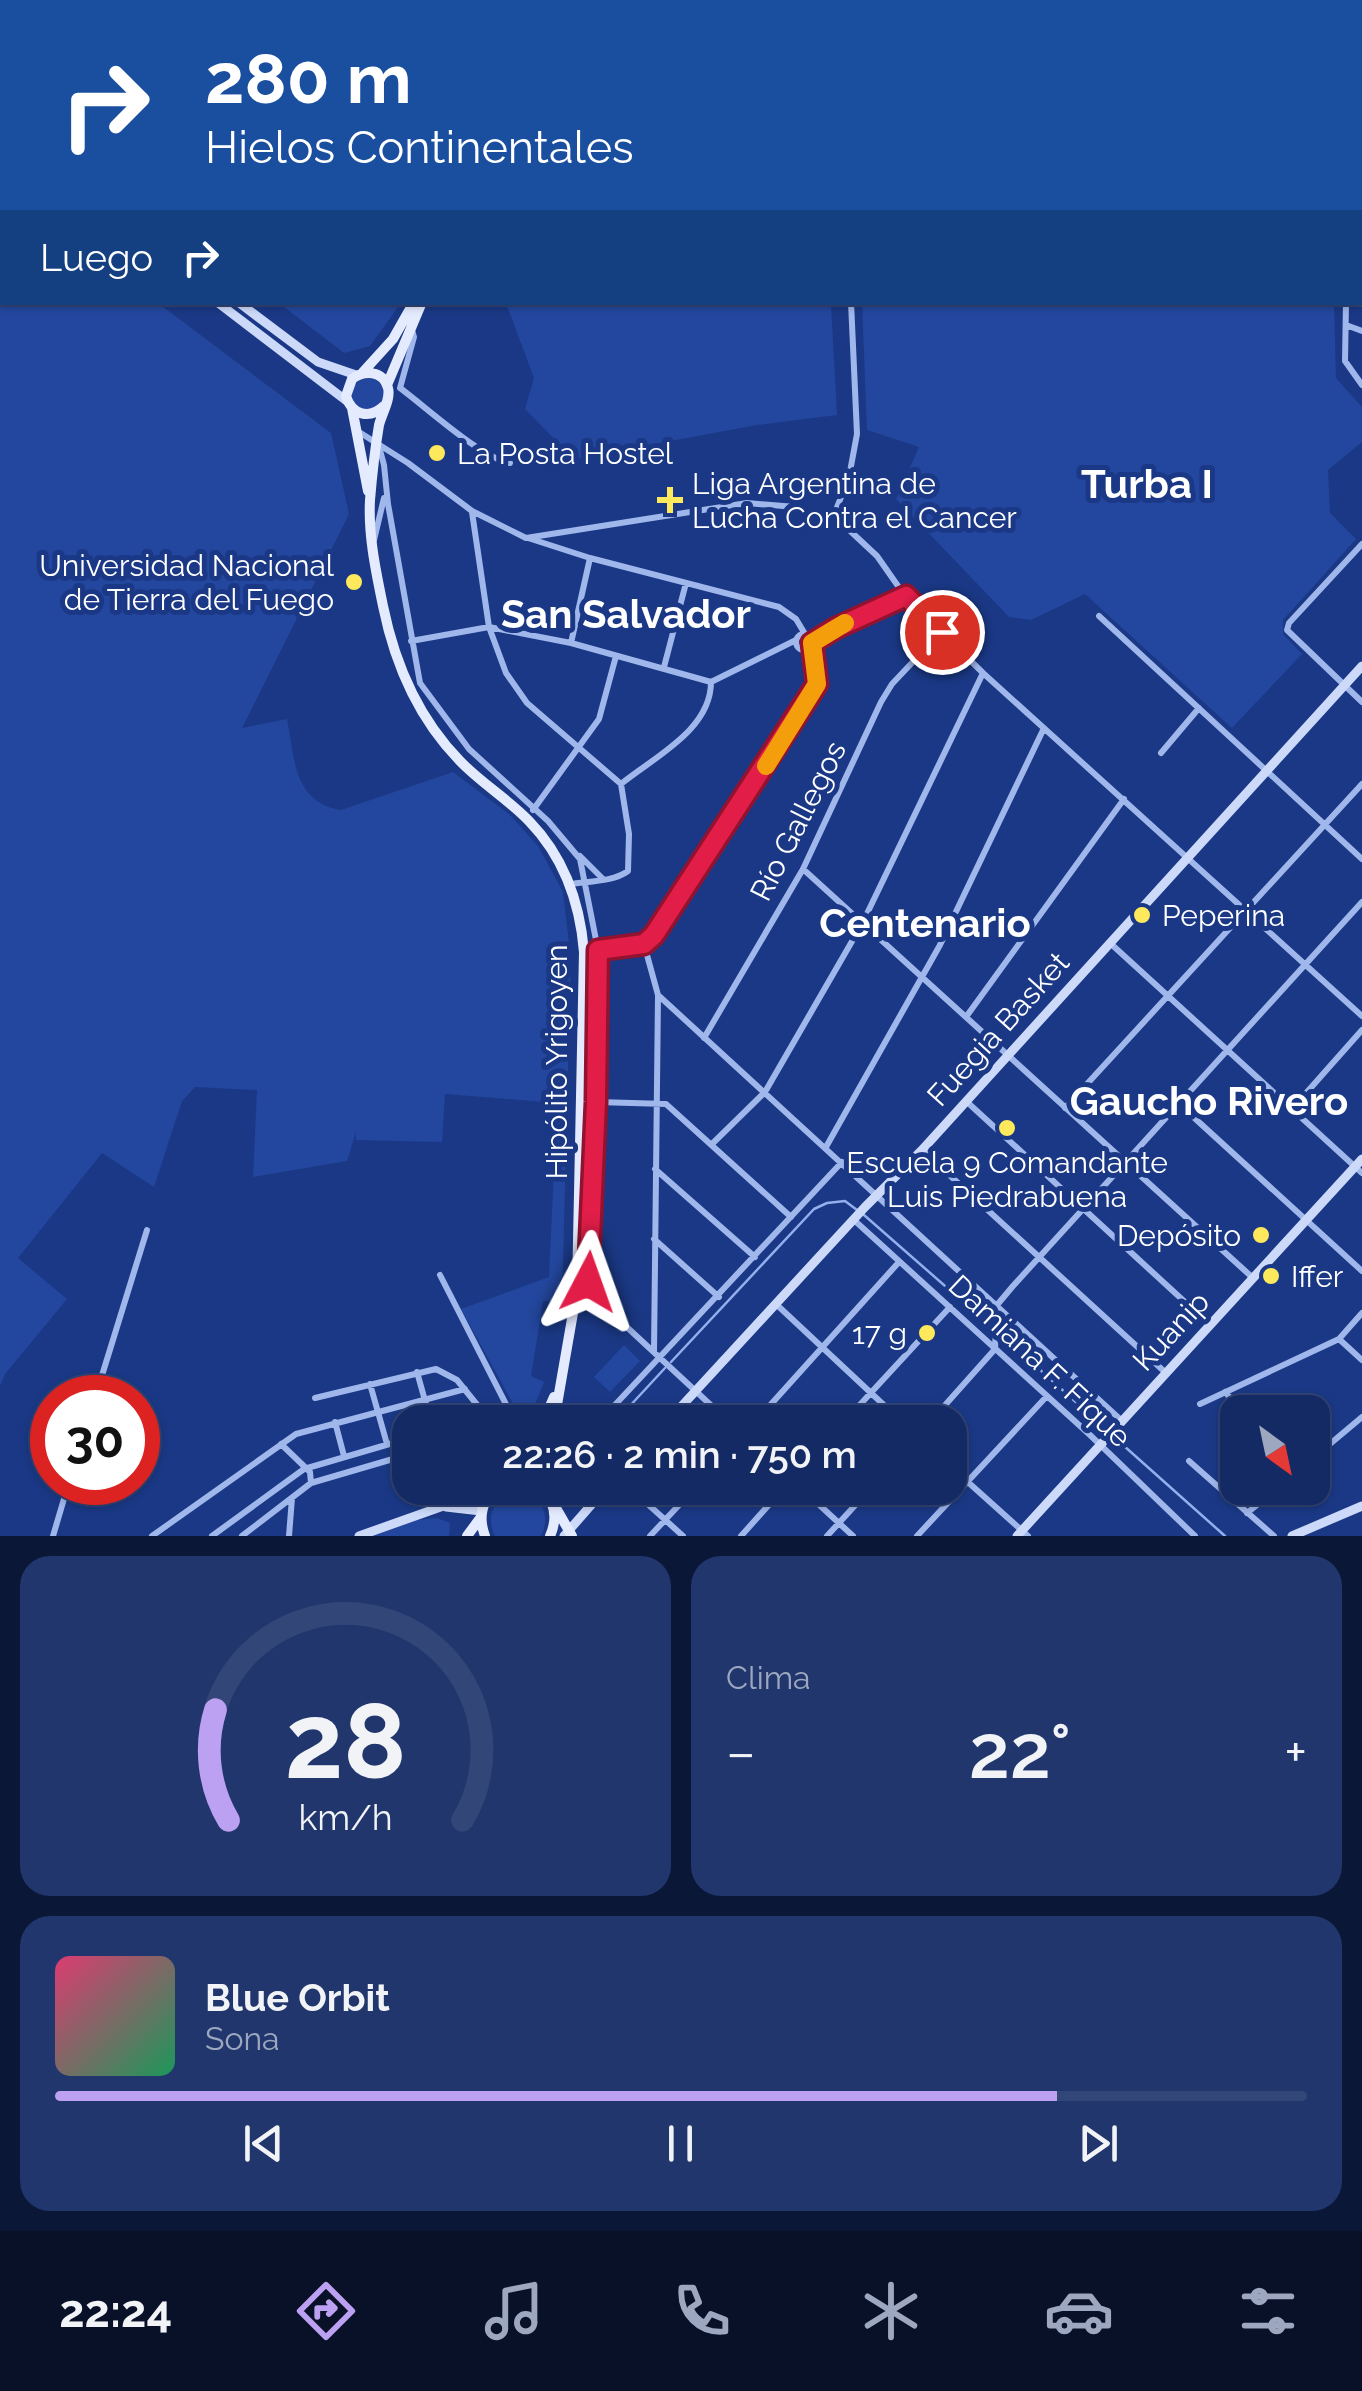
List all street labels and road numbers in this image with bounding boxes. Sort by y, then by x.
street label: Río Gallegos [743,735,853,907]
street label: Hipólito Yrigoyen [539,944,574,1180]
street label: Fuegia Basket [920,945,1076,1113]
street label: Damiana F. Fique [942,1268,1138,1454]
street label: Kuanip [1126,1284,1216,1378]

